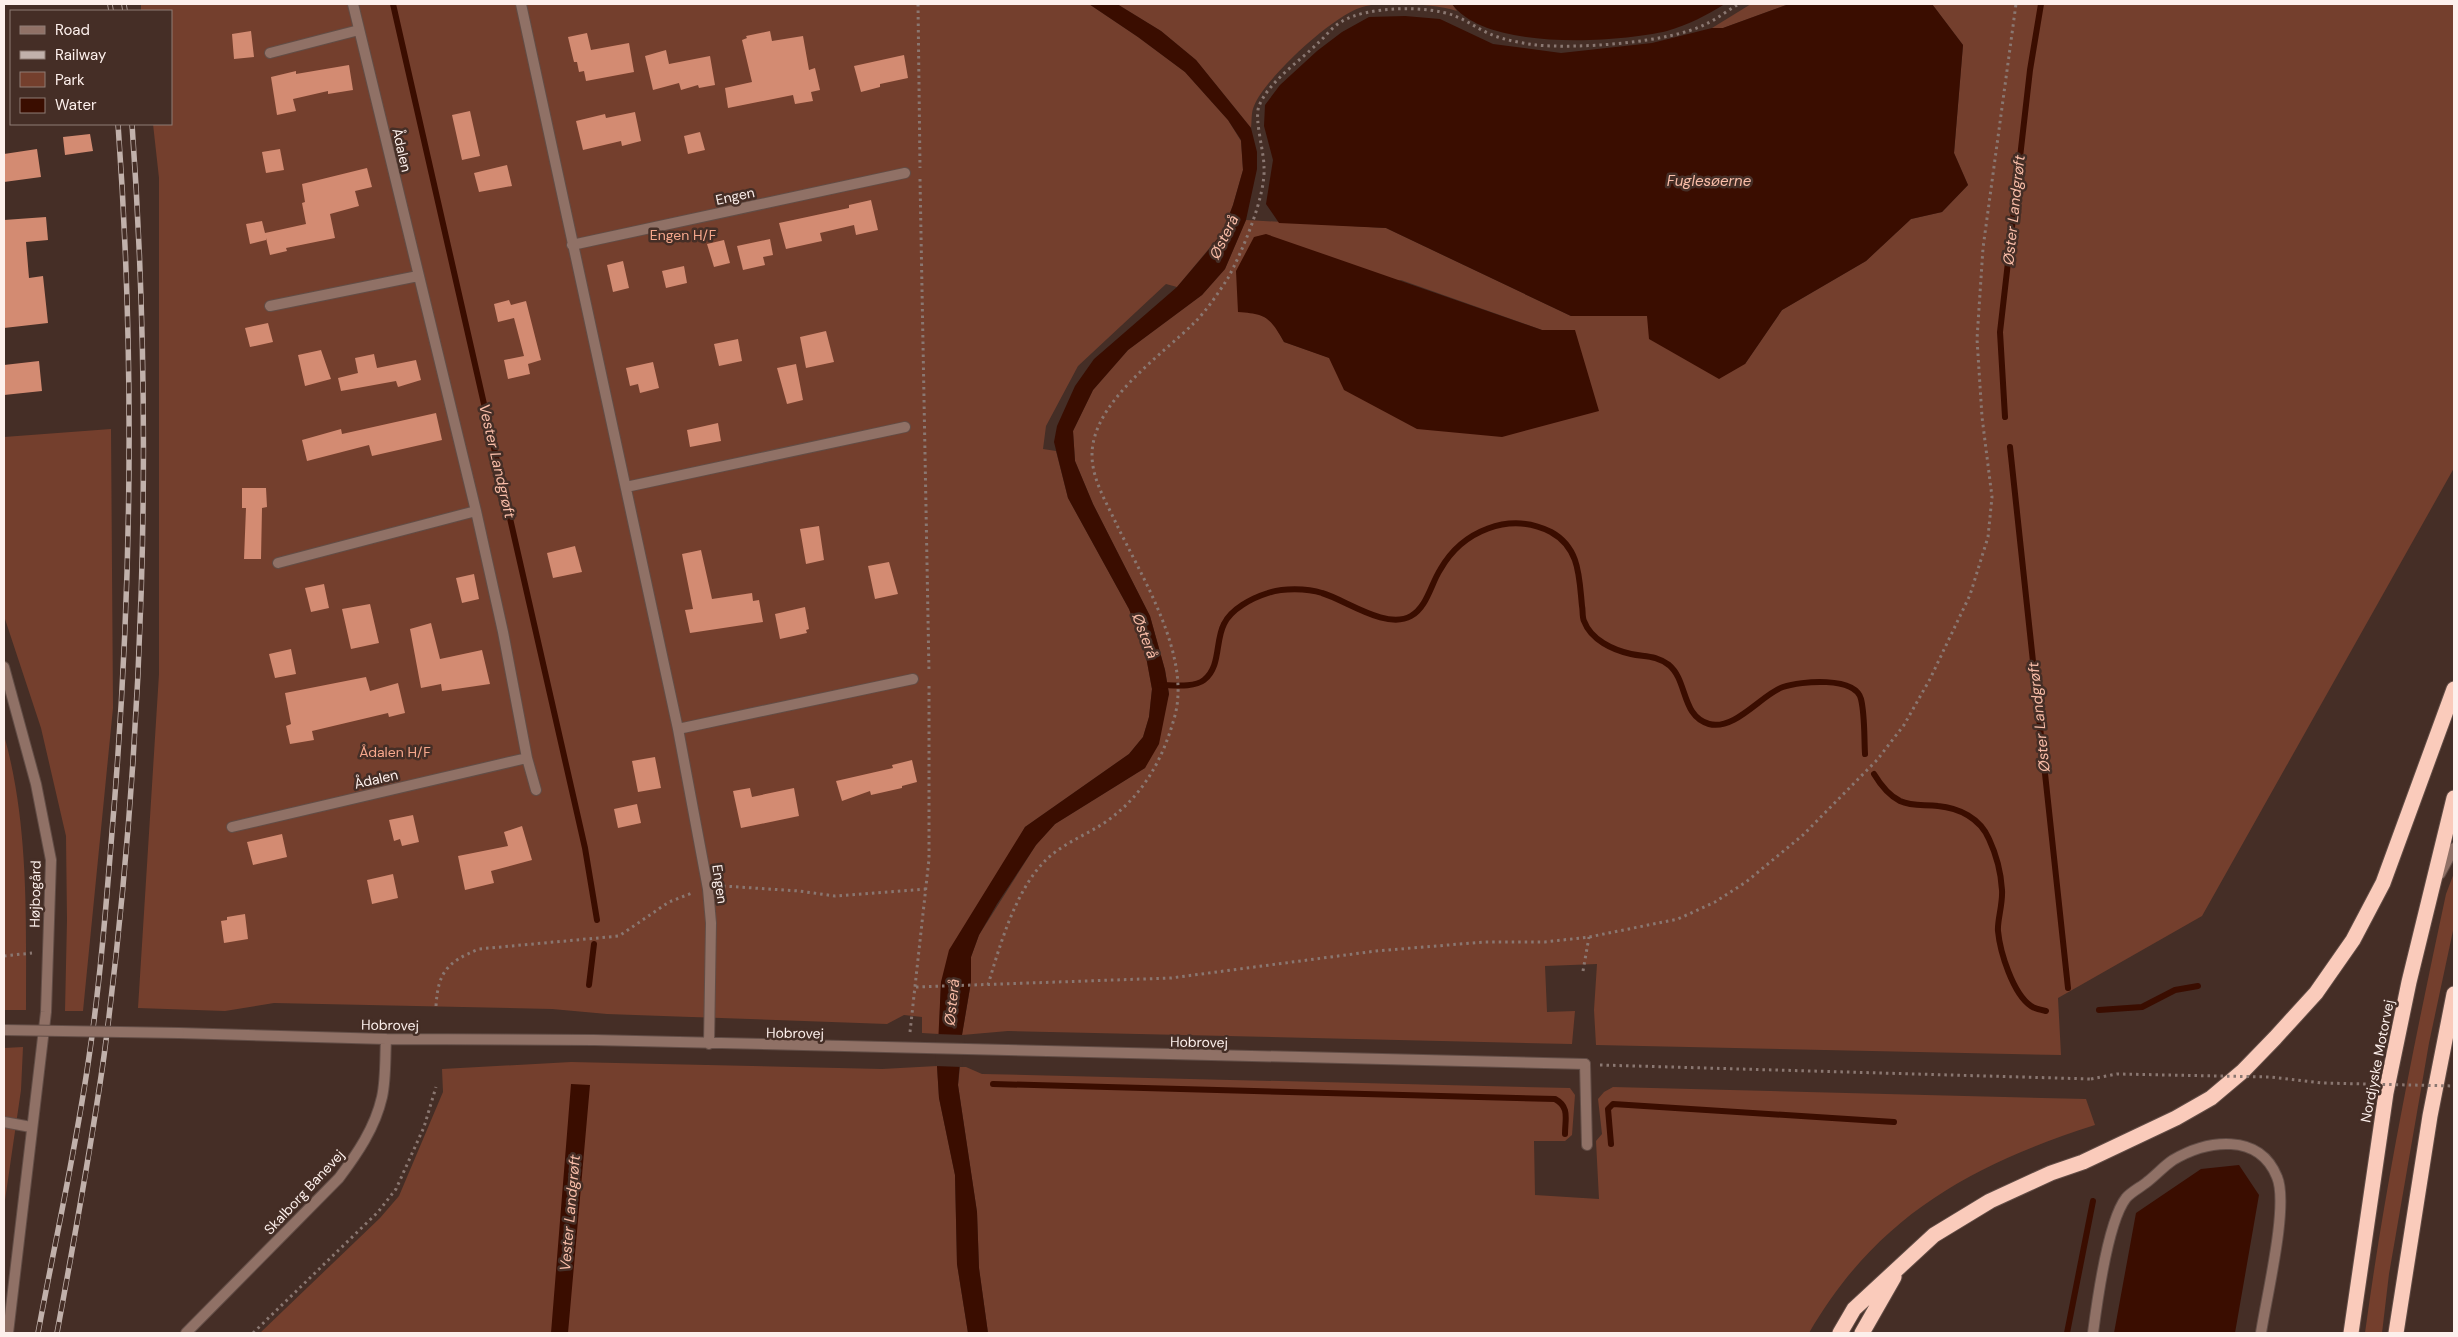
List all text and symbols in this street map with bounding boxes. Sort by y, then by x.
legend [10,10,172,125]
text: Road [55,20,90,40]
text: Railway [55,45,107,65]
text: Park [55,70,85,90]
text: Water [55,95,97,115]
street label: Ådalen [388,126,416,174]
water label: Øster Landgrøft [1998,154,2030,267]
water label: Fuglesøerne [1667,171,1752,191]
street label: Engen [714,183,756,209]
water label: Østerå [1204,212,1243,263]
park label: Engen H/F [650,226,717,244]
water label: Vester Landgrøft [474,402,520,520]
water label: Østerå [1127,610,1163,662]
water label: Øster Landgrøft [2023,661,2055,774]
park label: Ådalen H/F [359,743,431,761]
street label: Ådalen [352,765,400,793]
street label: Højbogård [25,860,45,928]
street label: Engen [708,863,732,905]
water label: Østerå [939,978,964,1027]
street label: Nordjyske Motorvej [2356,998,2398,1124]
street label: Hobrovej [361,1015,419,1035]
street label: Hobrovej [766,1023,824,1043]
street label: Hobrovej [1170,1032,1228,1052]
street label: Skalborg Banevej [260,1146,348,1238]
water label: Vester Landgrøft [555,1154,585,1272]

